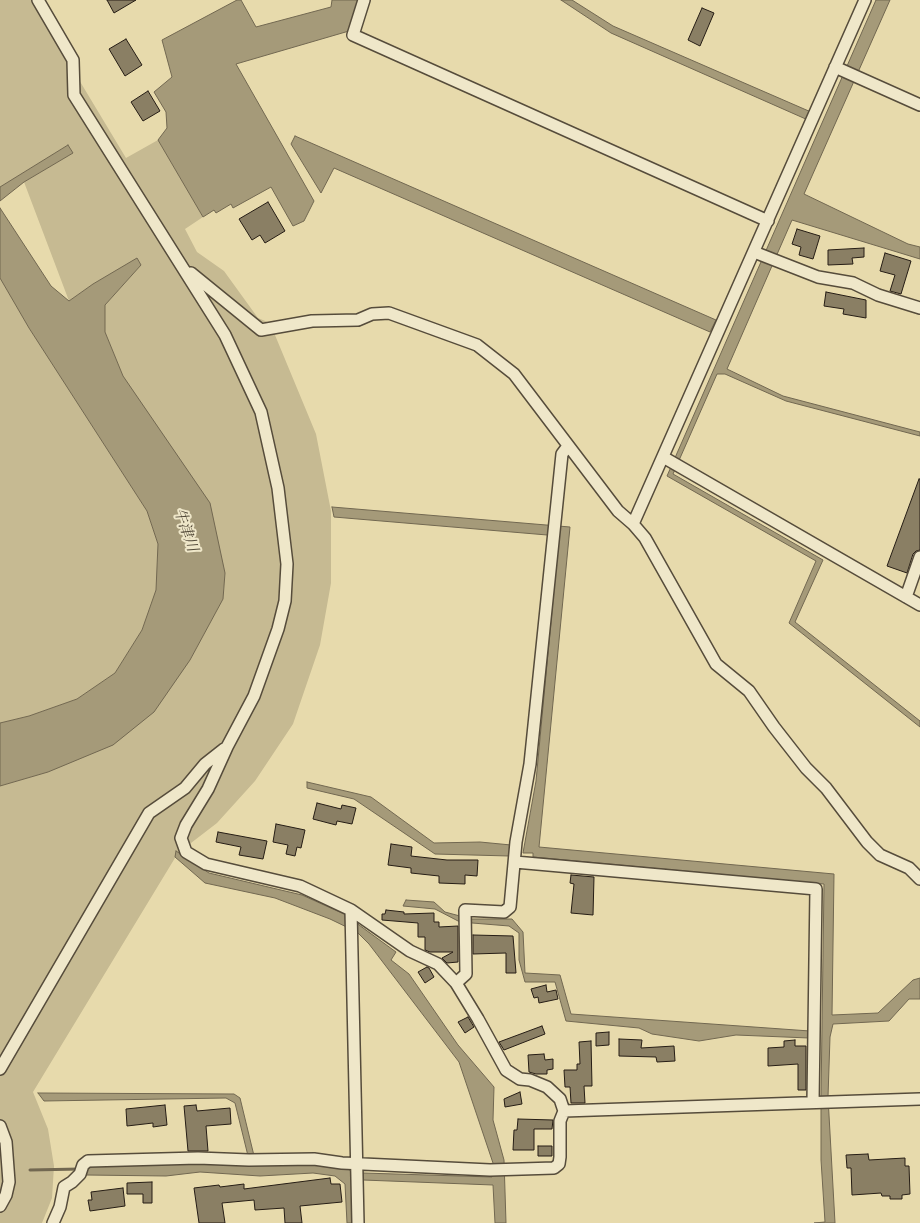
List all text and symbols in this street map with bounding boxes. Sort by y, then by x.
water label: 牛津川 [169,506,201,554]

